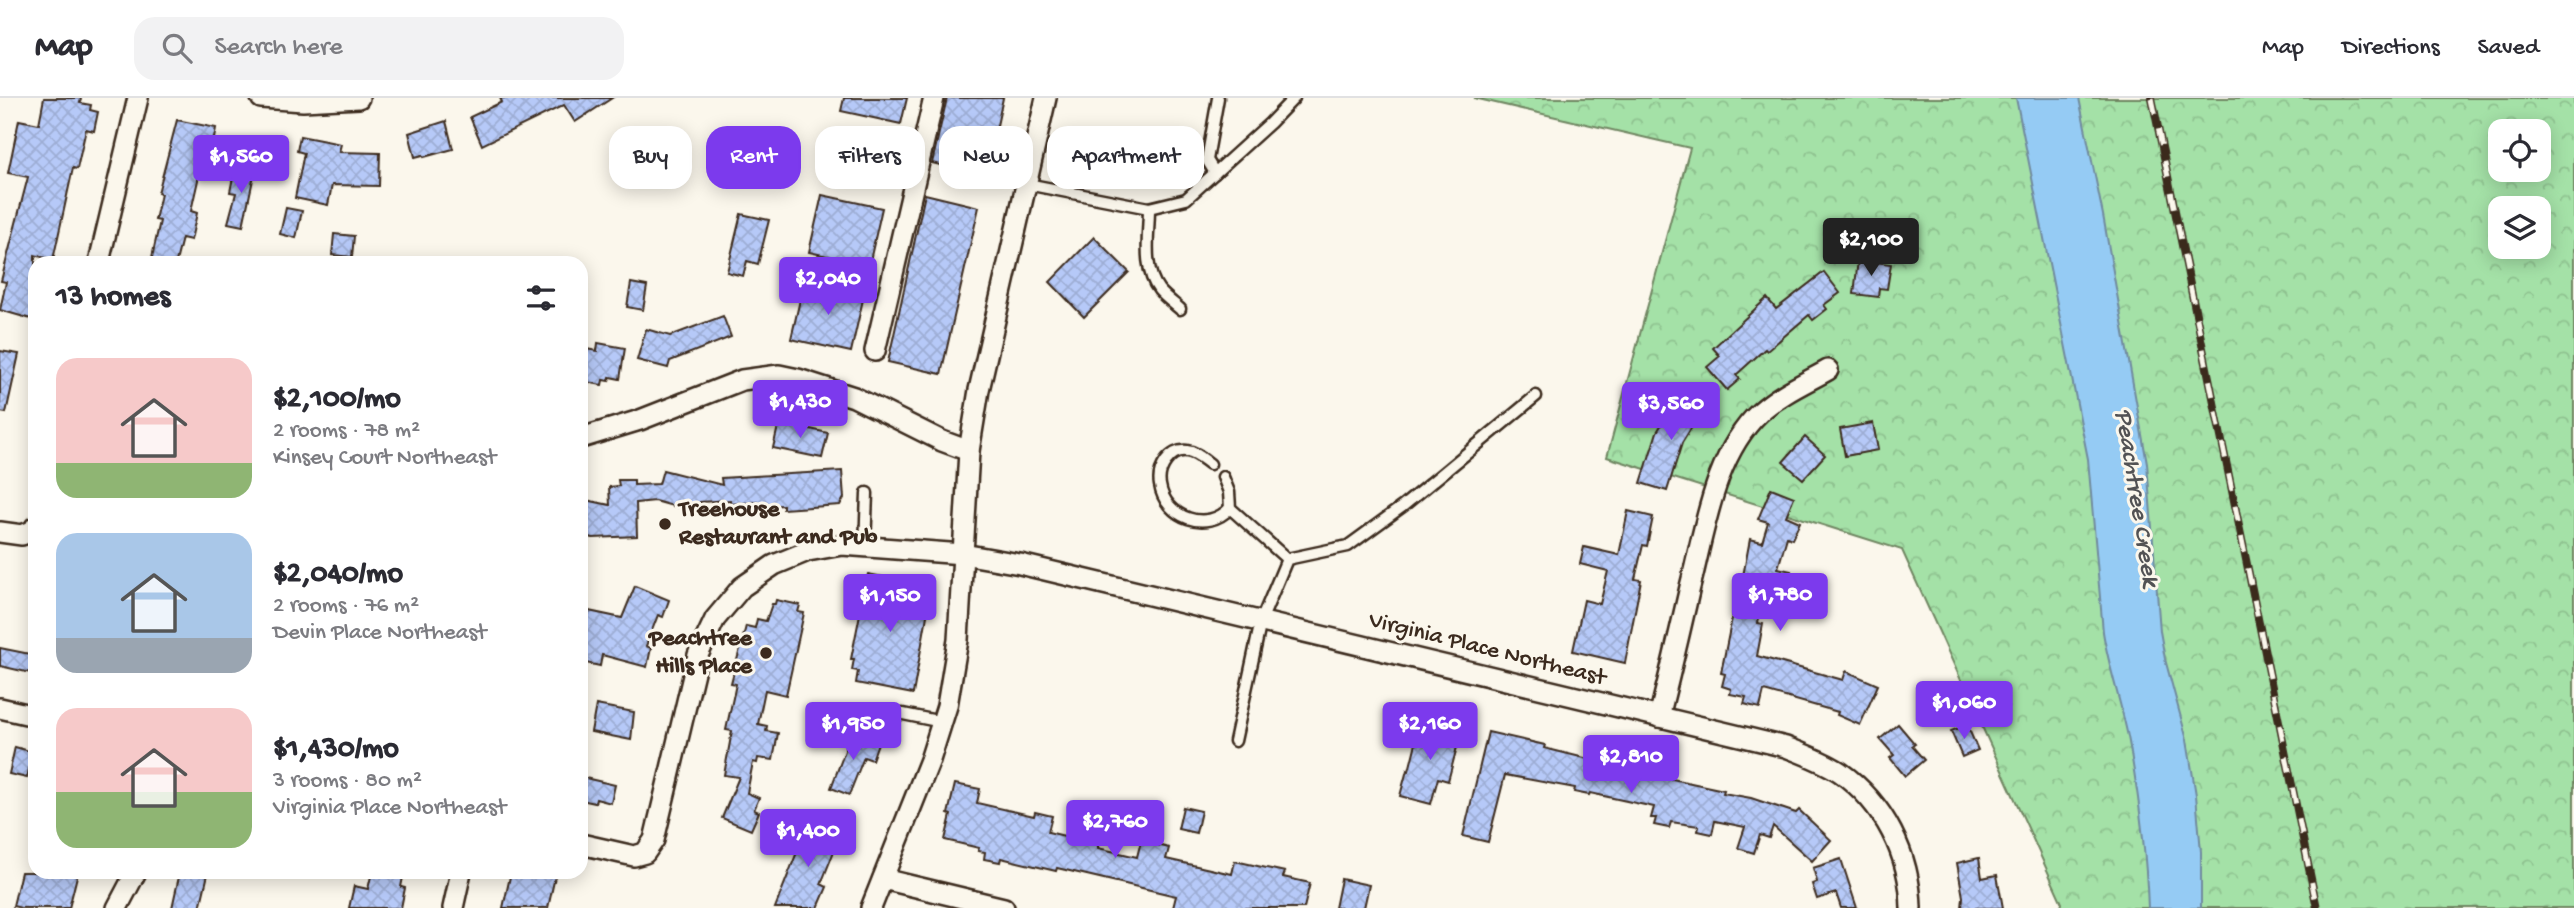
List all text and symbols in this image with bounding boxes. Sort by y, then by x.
search box [134,17,624,80]
text: Map [35,29,92,67]
icon: search [158,29,196,67]
text: Search here [214,33,343,64]
text: Map [2262,34,2304,63]
text: Directions [2342,34,2440,63]
text: Saved [2478,34,2539,63]
map controls [2488,119,2551,259]
button: locate [2488,119,2551,182]
chip: Buy [609,126,692,189]
chip: Rent [706,126,801,189]
chip: Filters [815,126,925,189]
chip: New [939,126,1033,189]
chip: Apartment [1047,126,1204,189]
pin: $1,560 [184,136,298,195]
text: $1,560 [209,144,273,171]
button: layers [2488,196,2551,259]
pin: $2,100 [1814,218,1928,278]
text: $2,100 [1839,227,1903,254]
pin: $2,040 [771,258,885,317]
text: $2,040 [795,266,861,293]
icon: filters [522,279,560,317]
text: 13 homes [56,281,170,316]
pin: $1,430 [743,380,857,440]
pin: $3,560 [1614,382,1728,442]
text: $2,100/mo [273,383,401,418]
icon: home [112,386,196,470]
text: $1,430 [769,389,831,416]
text: $3,560 [1638,391,1704,418]
water label: Peachtree Creek [2106,407,2165,591]
text: 2 rooms · 78 m² [273,418,420,445]
text: Kinsey Court Northeast [273,445,496,472]
place label: Treehouse Restaurant and Pub [677,496,878,553]
marker: Treehouse Restaurant and Pub [657,516,673,532]
text: $2,040/mo [273,558,403,593]
icon: home [112,561,196,645]
pin: $1,150 [833,574,947,634]
pin: $1,780 [1723,574,1837,633]
text: $1,780 [1748,582,1812,609]
text: $1,150 [859,583,921,610]
text: 2 rooms · 76 m² [273,593,419,620]
street label: Virginia Place Northeast [1365,606,1611,694]
text: Devin Place Northeast [273,620,486,647]
place label: Peachtree Hills Place [647,625,754,682]
marker: Peachtree Hills Place [758,645,774,661]
pin: $1,060 [1907,682,2021,741]
text: $1,060 [1932,690,1996,717]
pin: $1,950 [796,702,910,762]
pin: $2,160 [1373,702,1487,762]
text: $1,950 [821,711,885,738]
text: $2,160 [1399,711,1461,738]
text: $1,430/mo [273,733,399,768]
icon: home [112,736,196,820]
pin: $2,810 [1574,736,1688,795]
text: $2,810 [1599,744,1663,771]
text: 3 rooms · 80 m² [273,768,422,795]
text: Virginia Place Northeast [273,795,506,822]
pin: $2,760 [1058,800,1172,860]
text: $2,760 [1082,809,1148,836]
pin: $1,400 [751,810,865,869]
text: $1,400 [776,818,840,845]

